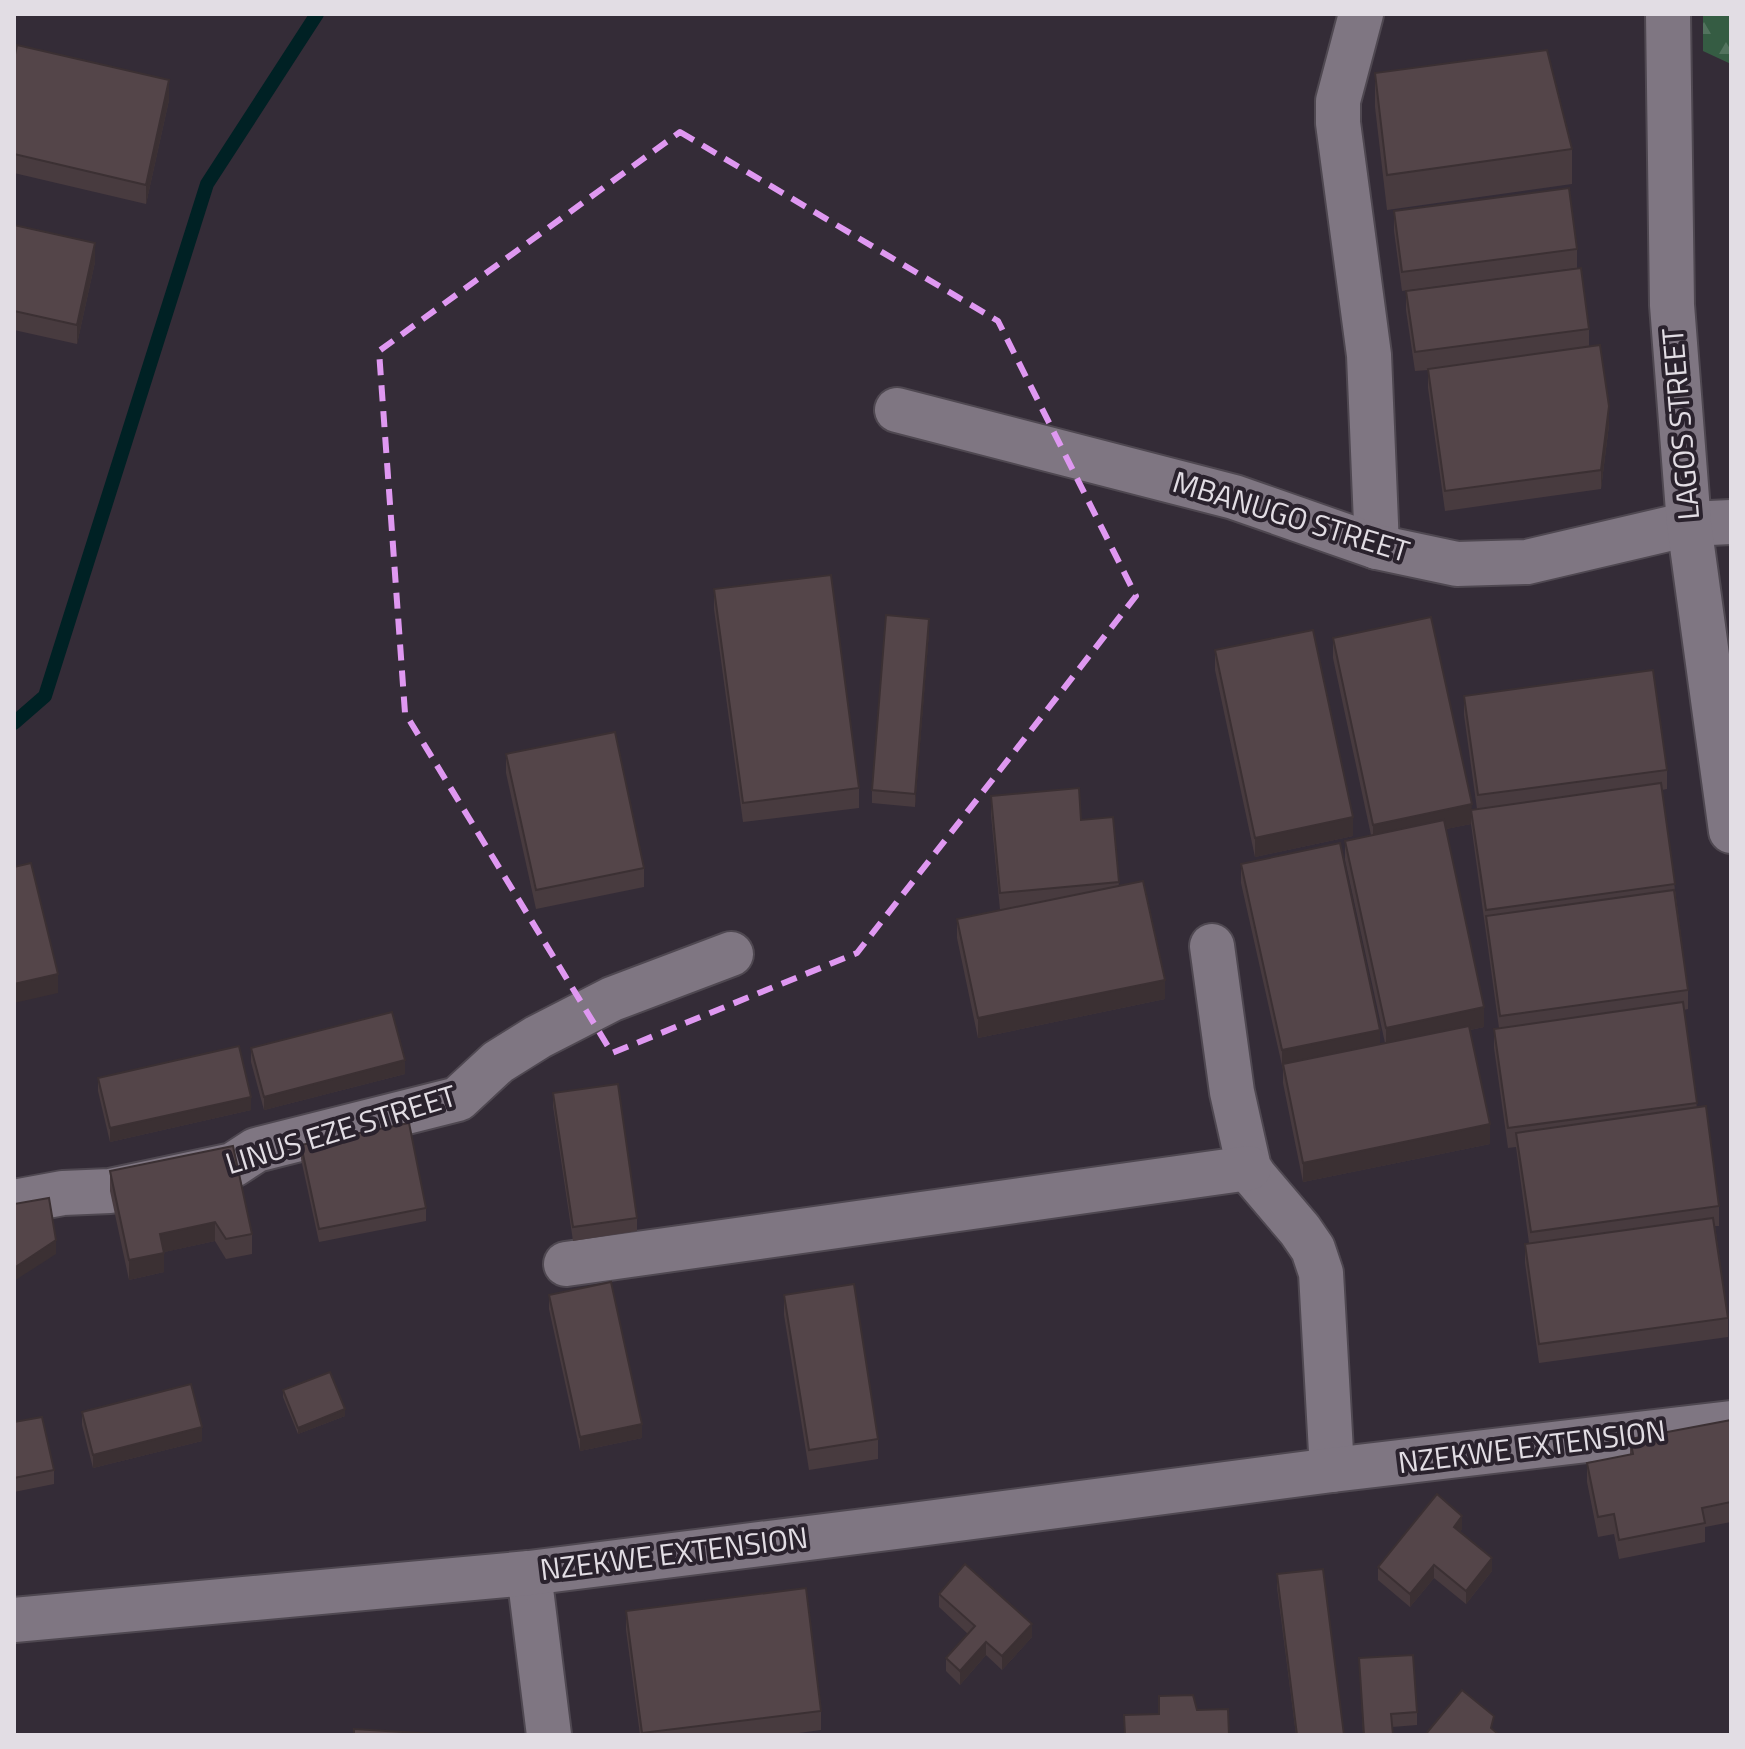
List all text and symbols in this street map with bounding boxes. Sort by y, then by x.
street label: LAGOS STREET [1649,326,1711,522]
street label: MBANUGO STREET [1167,458,1415,574]
street label: LINUS EZE STREET [219,1072,462,1186]
street label: NZEKWE EXTENSION [1395,1407,1668,1485]
street label: NZEKWE EXTENSION [537,1514,810,1592]

